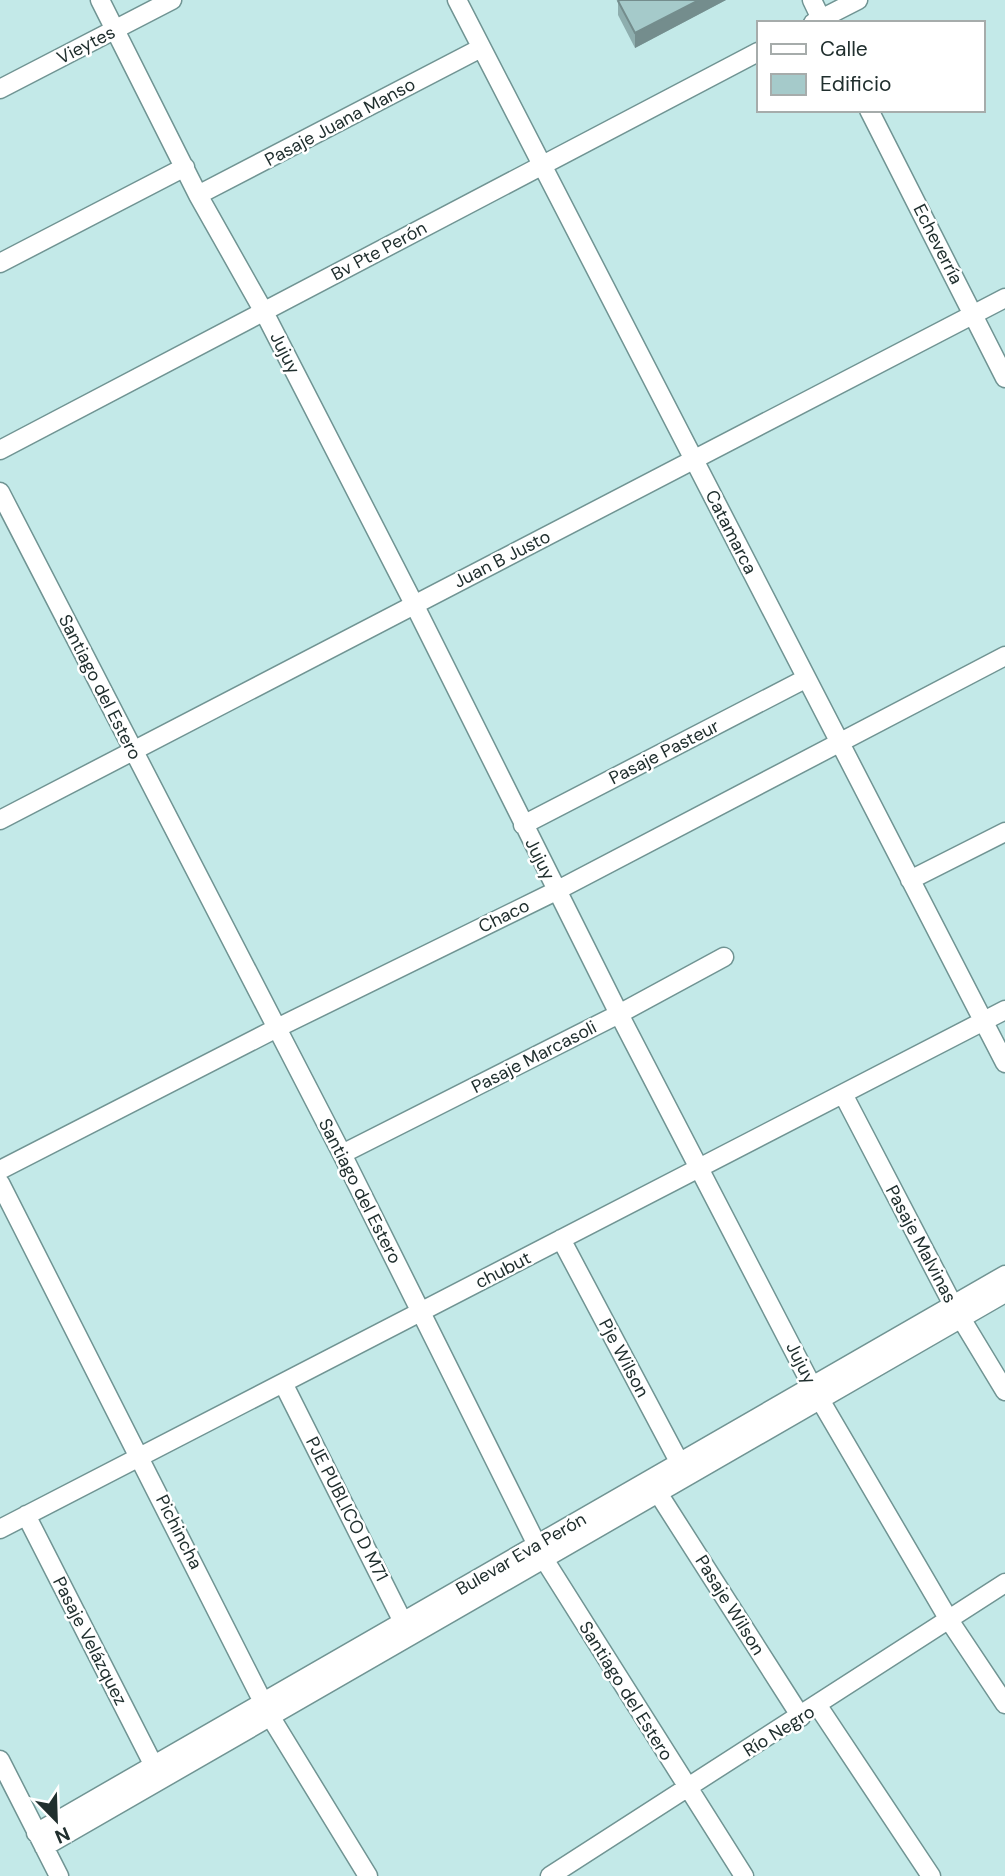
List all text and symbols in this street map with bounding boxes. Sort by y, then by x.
street label: Vieytes [53,20,119,70]
legend [757,21,984,112]
text: Calle [820,35,868,63]
text: Edificio [820,70,891,98]
street label: Pasaje Juana Manso [261,72,419,172]
street label: Echeverría [908,200,968,288]
street label: Bv Pte Perón [327,216,431,286]
street label: Jujuy [264,328,306,378]
street label: Catamarca [700,486,762,578]
street label: Juan B Justo [450,524,554,594]
street label: Santiago del Estero [53,610,147,764]
street label: Pasaje Pasteur [605,714,723,790]
street label: Jujuy [519,834,561,884]
street label: Chaco [474,893,534,939]
street label: Pasaje Marcasoli [467,1015,601,1099]
street label: Santiago del Estero [313,1114,407,1268]
street label: Pasaje Malvinas [880,1181,962,1307]
street label: chubut [471,1246,535,1294]
street label: Pje Wilson [593,1315,655,1401]
street label: Jujuy [780,1338,822,1388]
street label: PJE PUBLICO D M71 [300,1433,394,1585]
street label: Pichincha [150,1491,208,1573]
street label: Bulevar Eva Perón [452,1507,590,1601]
street label: Pasaje Wilson [690,1550,770,1660]
street label: Pasaje Velázquez [47,1573,133,1709]
street label: Santiago del Estero [573,1617,679,1765]
street label: Río Negro [739,1700,819,1762]
north arrow [21,1785,91,1855]
text: N [51,1821,74,1849]

